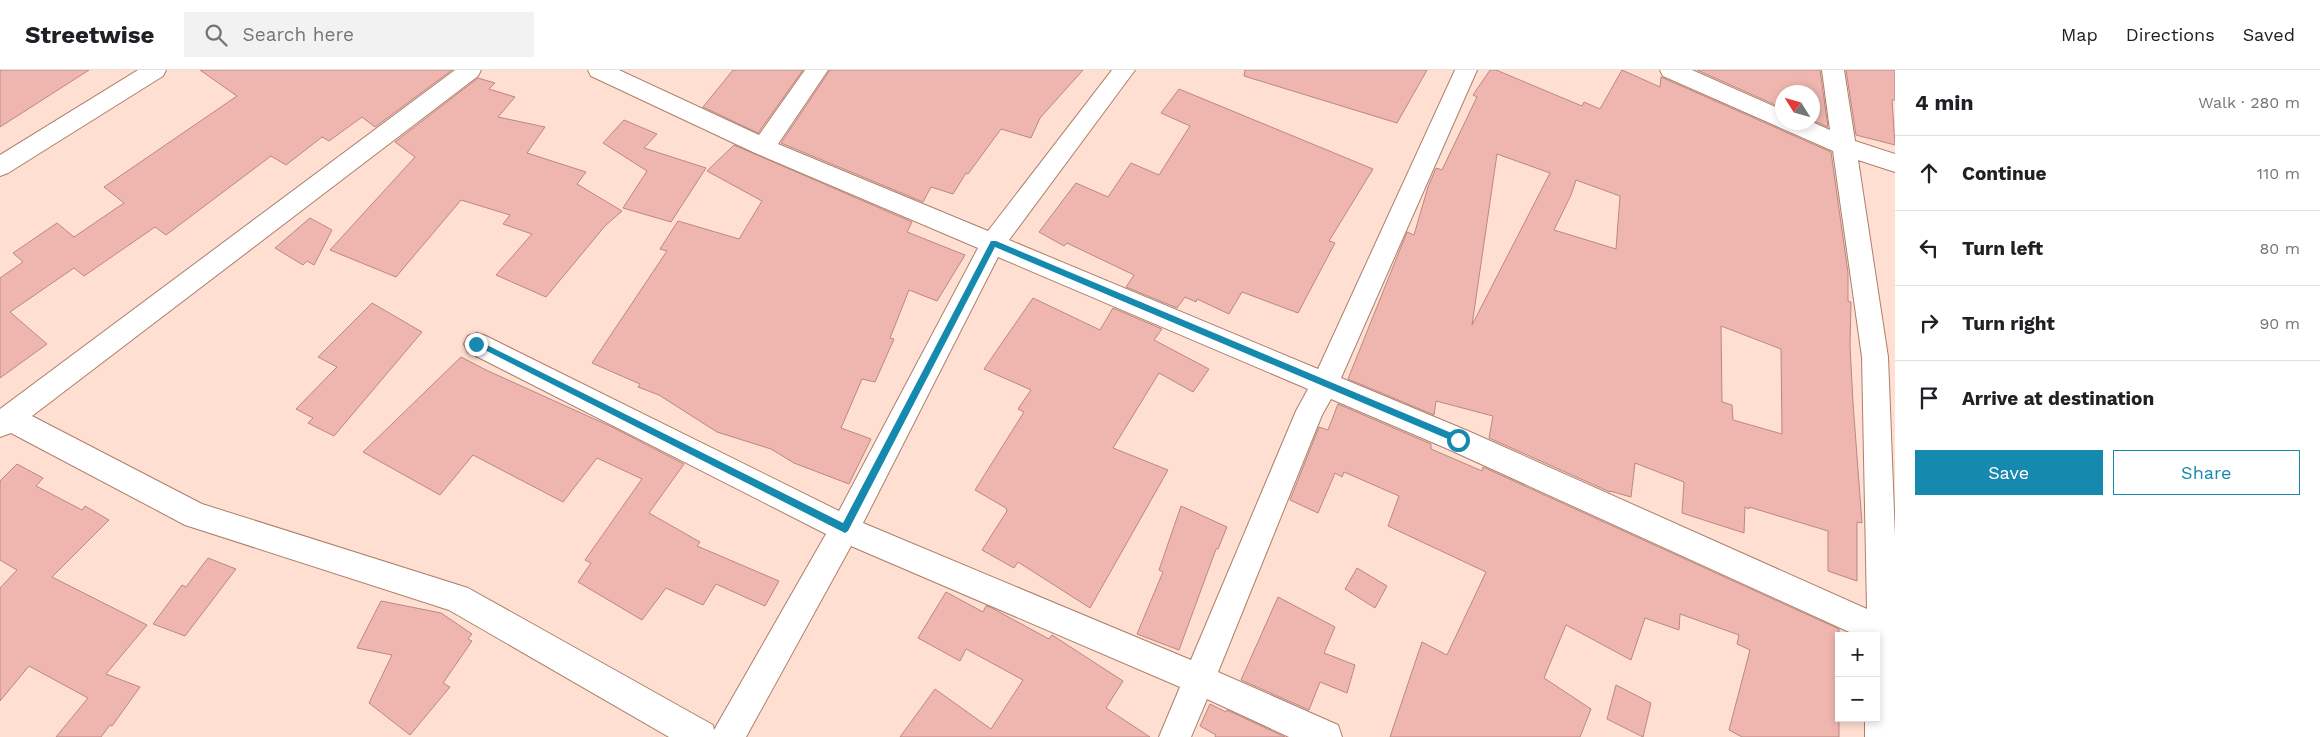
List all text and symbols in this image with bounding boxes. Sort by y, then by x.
search box [184,12,534,57]
text: Streetwise [25,21,154,49]
icon: search [202,21,230,49]
text: Search here [242,23,354,46]
text: Map [2061,24,2098,45]
text: Directions [2126,24,2215,45]
text: Saved [2243,24,2295,45]
north arrow [1775,85,1820,130]
text: 4 min [1915,90,1973,115]
text: Walk · 280 m [2198,93,2300,112]
icon: ahead [1915,159,1943,187]
text: Continue [1962,162,2046,185]
text: 110 m [2257,164,2300,183]
icon: left [1915,234,1943,262]
text: Turn left [1962,237,2043,260]
text: 80 m [2259,239,2300,258]
icon: right [1915,309,1943,337]
text: Turn right [1962,312,2055,335]
text: 90 m [2259,314,2300,333]
route end [465,333,488,356]
icon: arrive [1915,384,1943,412]
text: Arrive at destination [1962,387,2154,410]
route start [1447,429,1470,452]
button: Save [1915,450,2103,495]
button: Share [2113,450,2300,495]
map controls [1835,632,1880,722]
button: + [1835,632,1880,677]
button: − [1835,677,1880,722]

